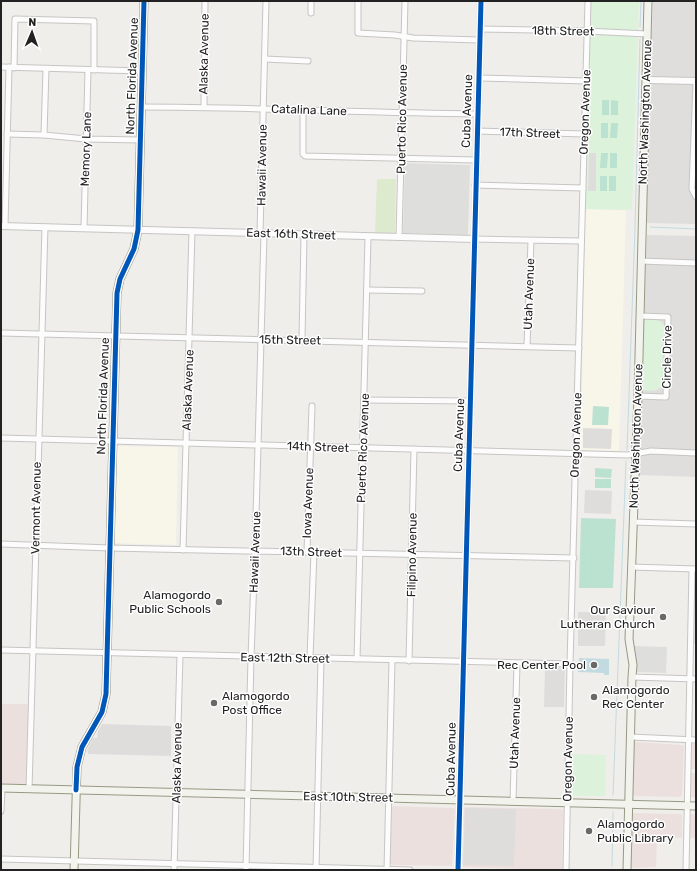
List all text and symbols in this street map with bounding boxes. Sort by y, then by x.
north arrow [12,12,52,52]
street label: Alaska Avenue [196,13,212,95]
text: N [28,16,37,29]
street label: North Florida Avenue [123,17,141,135]
street label: 18th Street [532,23,595,39]
street label: North Washington Avenue [635,39,655,185]
street label: Puerto Rico Avenue [394,64,410,174]
street label: Oregon Avenue [577,69,593,155]
street label: Cuba Avenue [459,74,475,148]
street label: Catalina Lane [271,102,347,118]
street label: Memory Lane [78,111,94,187]
street label: Hawaii Avenue [254,124,270,206]
street label: 17th Street [499,125,561,141]
street label: East 16th Street [246,225,336,243]
street label: Utah Avenue [521,258,537,330]
street label: Circle Drive [659,325,675,389]
street label: 15th Street [259,332,321,348]
street label: North Florida Avenue [94,337,112,455]
street label: Alaska Avenue [180,349,196,431]
street label: North Washington Avenue [626,363,646,509]
street label: Oregon Avenue [568,392,584,478]
street label: Puerto Rico Avenue [354,393,372,503]
street label: Cuba Avenue [451,398,467,472]
street label: 14th Street [287,439,350,455]
street label: Vermont Avenue [28,461,44,554]
street label: Iowa Avenue [300,467,316,539]
street label: Hawaii Avenue [247,511,263,593]
street label: Filipino Avenue [404,512,420,597]
street label: 13th Street [280,544,343,560]
place label: Alamogordo Public Schools [129,588,211,616]
marker: Alamogordo Public Schools [214,597,224,607]
place label: Our Saviour Lutheran Church [560,603,655,631]
marker: Our Saviour Lutheran Church [658,612,668,622]
street label: East 12th Street [240,650,330,666]
place label: Rec Center Pool [497,658,586,672]
marker: Rec Center Pool [589,660,599,670]
place label: Alamogordo Rec Center [602,683,670,711]
place label: Alamogordo Post Office [222,689,290,717]
marker: Alamogordo Rec Center [589,692,599,702]
street label: Utah Avenue [507,697,523,769]
marker: Alamogordo Post Office [209,698,219,708]
street label: Oregon Avenue [560,716,576,802]
street label: Alaska Avenue [169,722,185,804]
street label: Cuba Avenue [443,722,459,796]
street label: East 10th Street [303,789,393,805]
place label: Alamogordo Public Library [597,817,674,845]
marker: Alamogordo Public Library [584,826,594,836]

